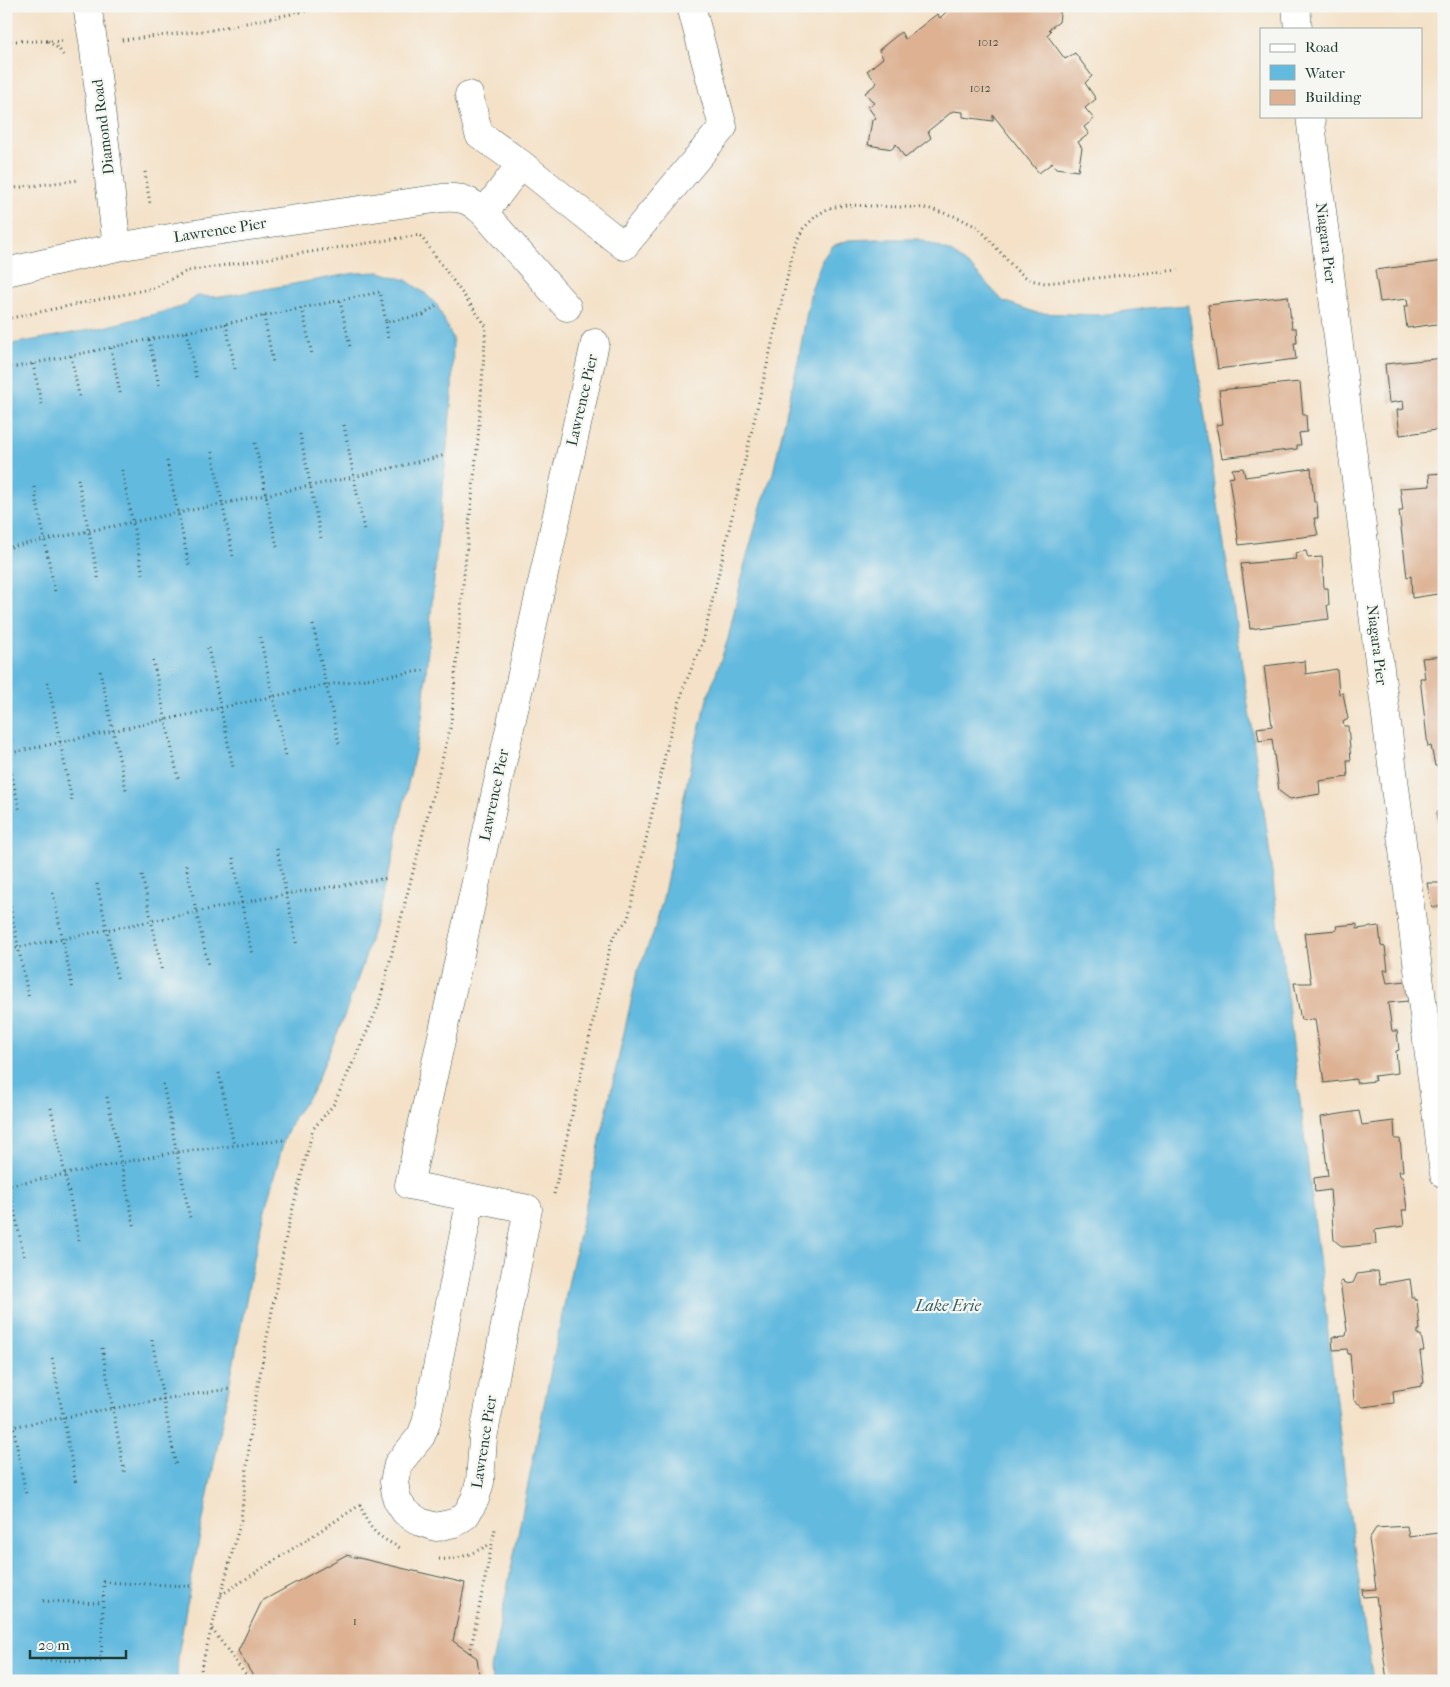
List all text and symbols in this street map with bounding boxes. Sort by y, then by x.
legend [1260,28,1422,118]
house number: 1012 [977,35,999,49]
text: Road [1305,38,1339,56]
text: Water [1304,64,1345,82]
street label: Diamond Road [88,77,118,176]
house number: 1012 [969,81,991,95]
text: Building [1305,88,1362,106]
street label: Niagara Pier [1312,202,1340,285]
street label: Lawrence Pier [172,214,268,246]
street label: Lawrence Pier [563,352,601,448]
street label: Niagara Pier [1363,604,1391,687]
street label: Lawrence Pier [475,747,513,843]
water label: Lake Erie [914,1296,981,1315]
street label: Lawrence Pier [468,1394,500,1490]
house number: 1 [353,1614,357,1628]
scale bar [30,1627,126,1659]
text: 20 m [38,1636,70,1654]

